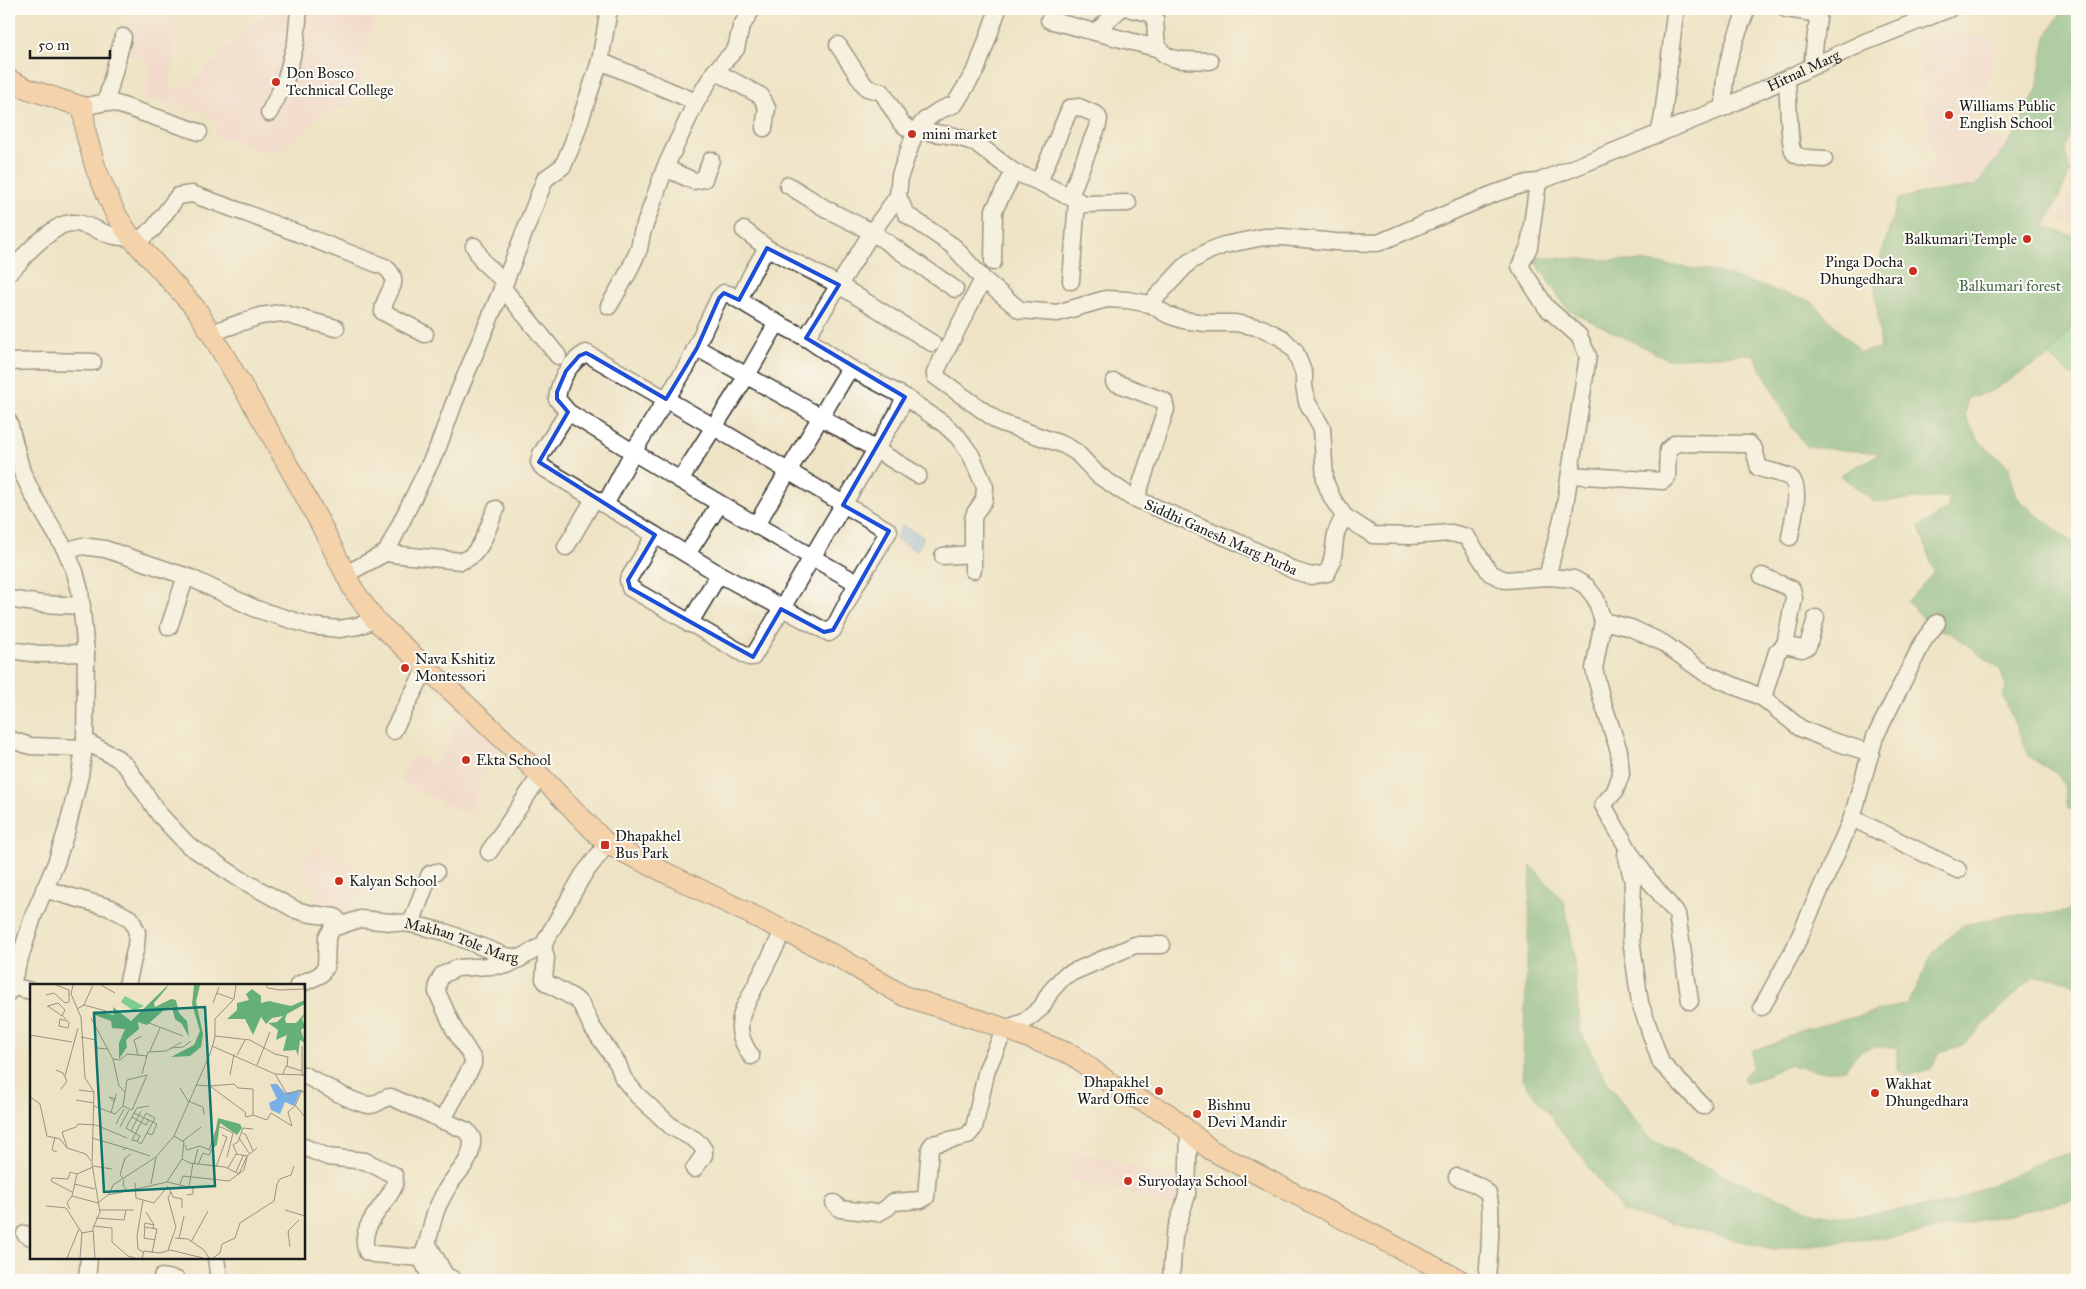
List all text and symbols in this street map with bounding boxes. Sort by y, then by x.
scale bar [30,28,110,60]
text: 50 m [38,36,70,54]
street label: Hitnal Marg [1764,45,1844,95]
place label: Don Bosco Technical College [286,64,394,99]
marker: Don Bosco Technical College [270,76,282,88]
place label: Williams Public English School [1959,97,2055,132]
marker: Williams Public English School [1943,109,1955,121]
place label: mini market [922,125,998,143]
marker: mini market [906,128,918,140]
place label: Balkumari Temple [1904,230,2017,248]
marker: Balkumari Temple [2021,233,2033,245]
place label: Pinga Docha Dhungedhara [1819,253,1904,288]
marker: Pinga Docha Dhungedhara [1907,265,1919,277]
park label: Balkumari forest [1959,277,2062,295]
street label: Siddhi Ganesh Marg Purba [1142,495,1301,579]
place label: Nava Kshitiz Montessori [415,650,495,685]
marker: Nava Kshitiz Montessori [399,662,411,674]
place label: Ekta School [476,751,552,769]
marker: Ekta School [460,754,472,766]
place label: Dhapakhel Bus Park [615,827,682,862]
marker: Dhapakhel Bus Park [599,839,611,851]
place label: Kalyan School [349,872,438,890]
marker: Kalyan School [333,875,345,887]
street label: Makhan Tole Marg [403,914,520,967]
inset map [30,984,305,1259]
place label: Dhapakhel Ward Office [1077,1073,1150,1108]
place label: Wakhat Dhungedhara [1885,1075,1969,1110]
marker: Dhapakhel Ward Office [1153,1085,1165,1097]
marker: Wakhat Dhungedhara [1869,1087,1881,1099]
place label: Bishnu Devi Mandir [1207,1096,1287,1131]
marker: Bishnu Devi Mandir [1191,1108,1203,1120]
place label: Suryodaya School [1138,1172,1249,1190]
marker: Suryodaya School [1122,1175,1134,1187]

